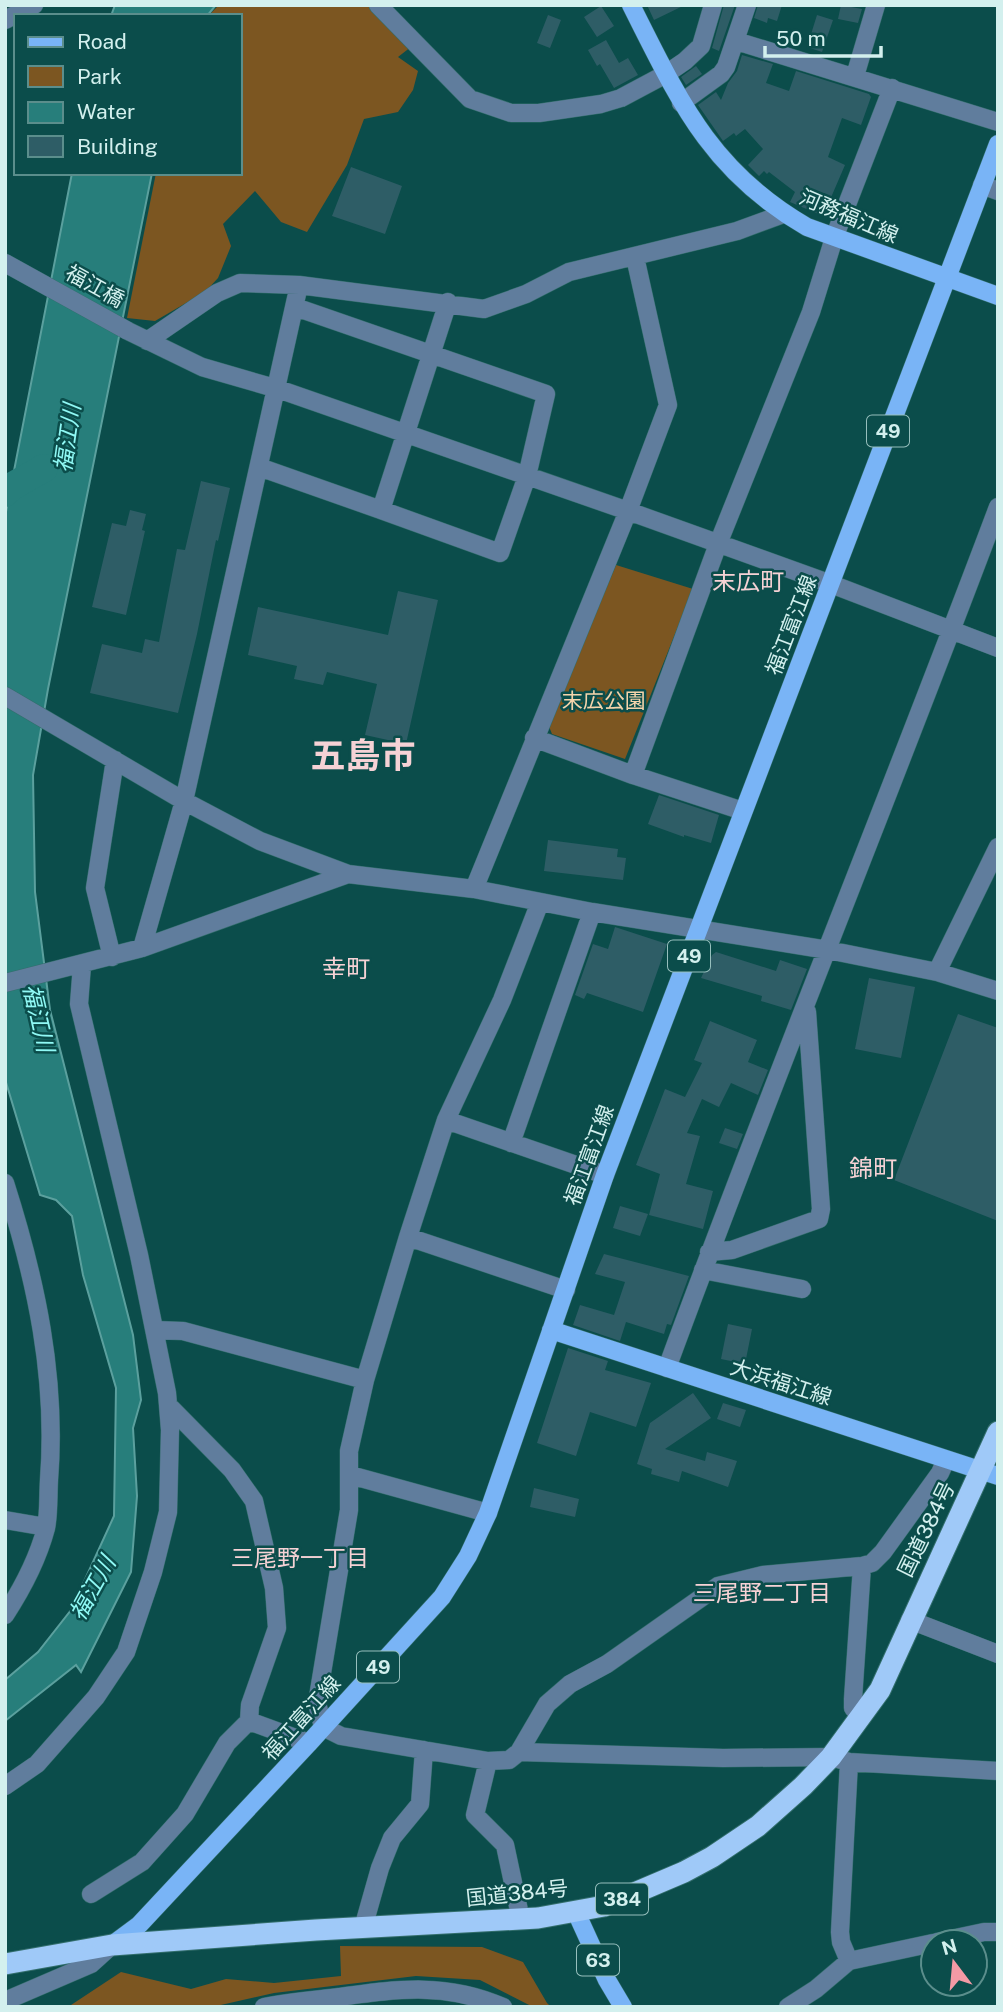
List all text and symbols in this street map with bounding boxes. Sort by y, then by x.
legend [14,14,242,175]
scale bar [765,14,880,58]
text: 50 m [776,26,826,51]
text: Road [77,29,127,54]
text: Park [77,64,122,89]
text: Water [77,99,135,124]
text: Building [77,134,158,159]
street label: 河務福江線 [796,184,902,248]
street label: 福江橋 [61,260,129,312]
water label: 福江川 [49,399,86,474]
road number: 49 [867,416,909,446]
district label: 末広町 [712,567,784,595]
street label: 福江富江線 [761,572,821,678]
park label: 末広公園 [562,688,646,713]
district label: 五島市 [310,735,416,776]
road number: 49 [668,940,710,972]
district label: 幸町 [322,954,370,982]
water label: 福江川 [18,981,61,1058]
street label: 福江富江線 [559,1101,619,1209]
district label: 錦町 [849,1154,897,1182]
street label: 大浜福江線 [727,1354,835,1410]
street label: 国道384号 [892,1477,960,1581]
district label: 三尾野一丁目 [231,1544,369,1571]
water label: 福江川 [63,1549,122,1625]
district label: 三尾野二丁目 [693,1579,831,1606]
road number: 49 [357,1652,399,1682]
street label: 福江富江線 [257,1671,345,1765]
street label: 国道384号 [465,1875,569,1911]
road number: 384 [596,1884,648,1914]
north arrow [919,1928,989,1998]
text: N [939,1934,959,1959]
road number: 63 [577,1944,619,1976]

